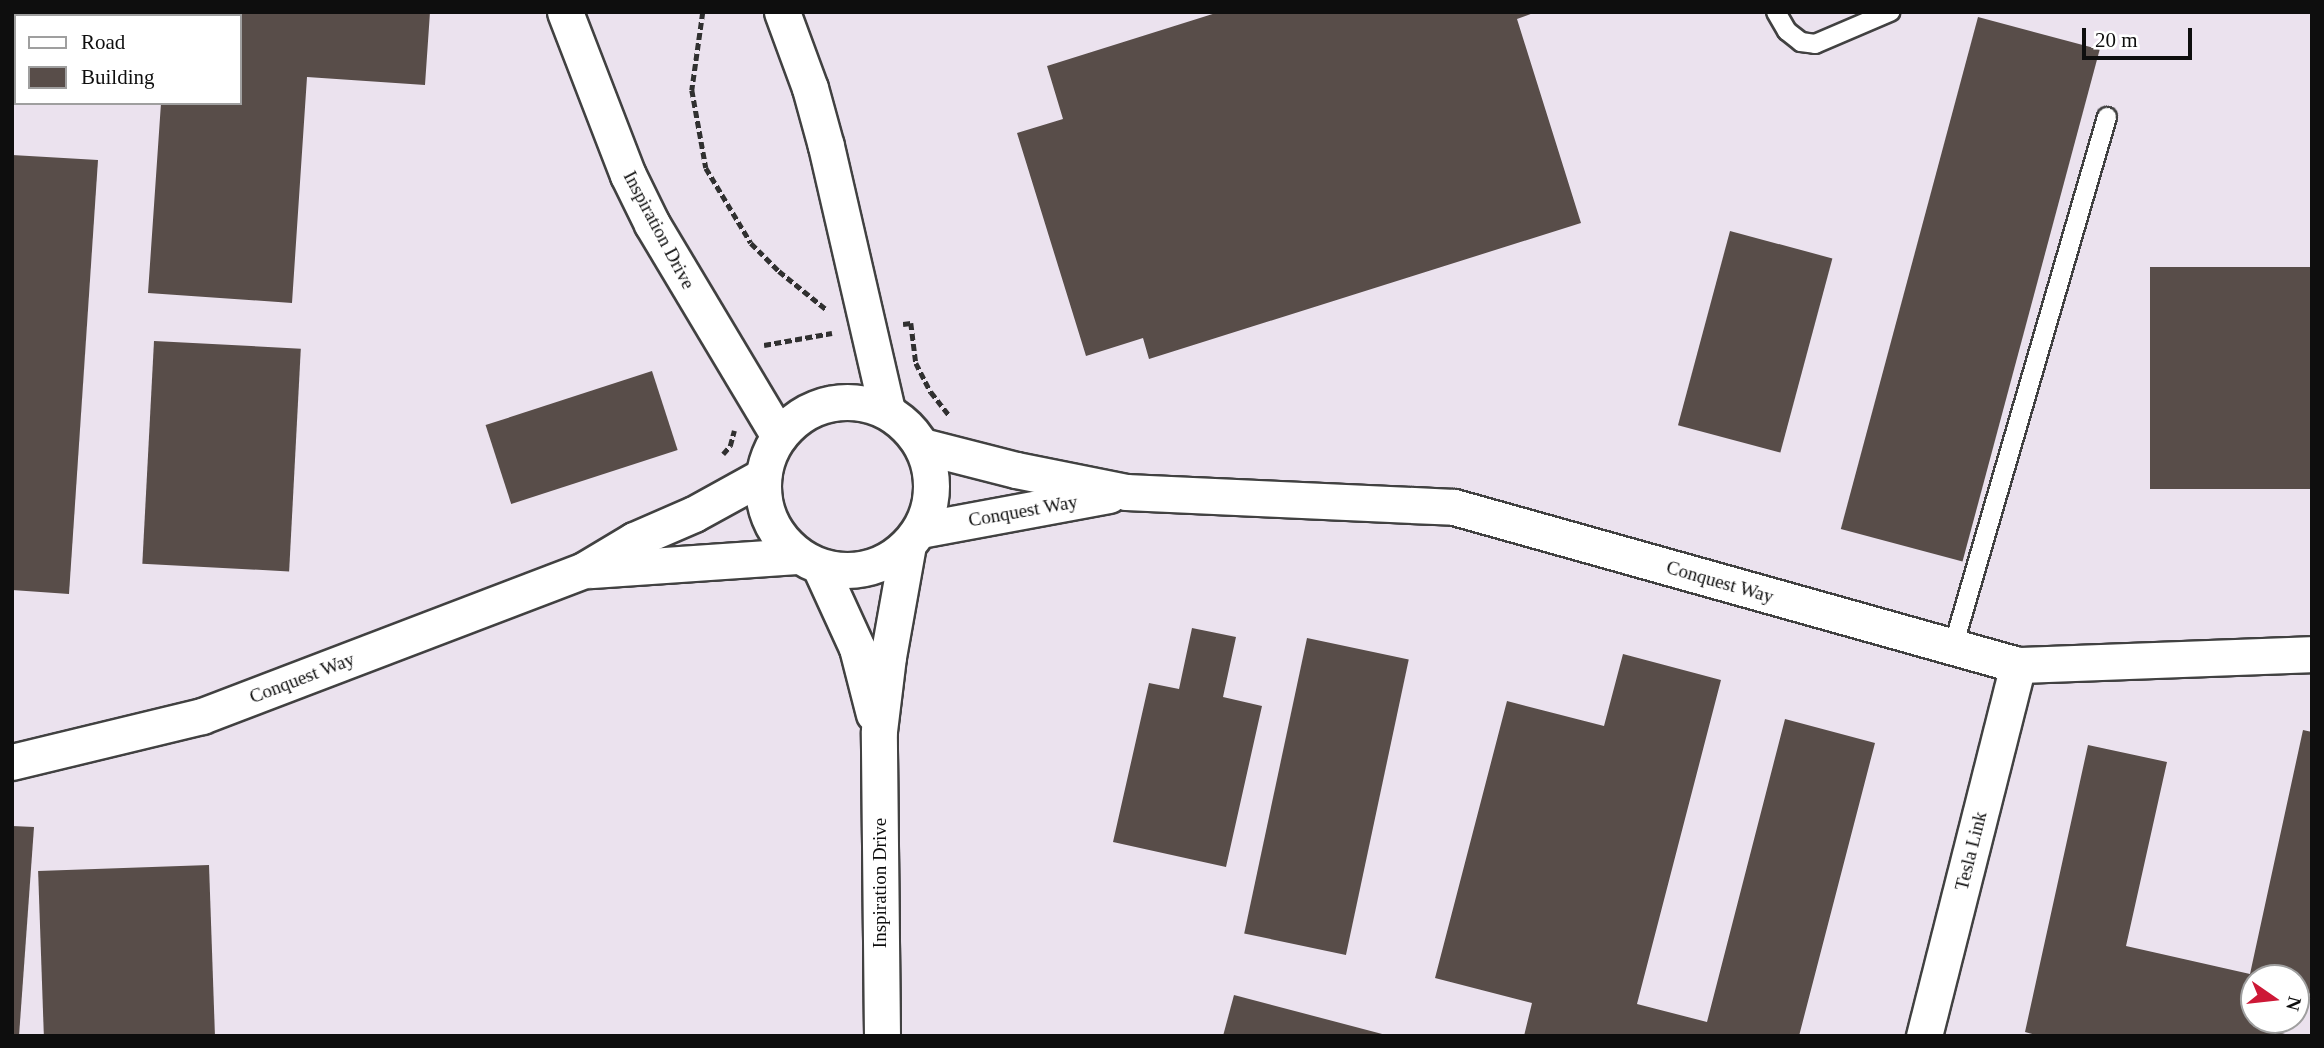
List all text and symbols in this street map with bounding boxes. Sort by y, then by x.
legend [14,14,242,105]
scale bar [2086,14,2196,58]
text: 20 m [2095,28,2138,52]
text: Road [81,30,125,54]
text: Building [81,65,155,89]
street label: Inspiration Drive [618,167,700,293]
street label: Conquest Way [966,490,1080,532]
street label: Conquest Way [1664,556,1776,608]
street label: Conquest Way [246,647,358,709]
street label: Tesla Link [1950,809,1992,893]
street label: Inspiration Drive [869,818,891,948]
north arrow [2240,964,2310,1034]
text: N [2282,995,2306,1013]

